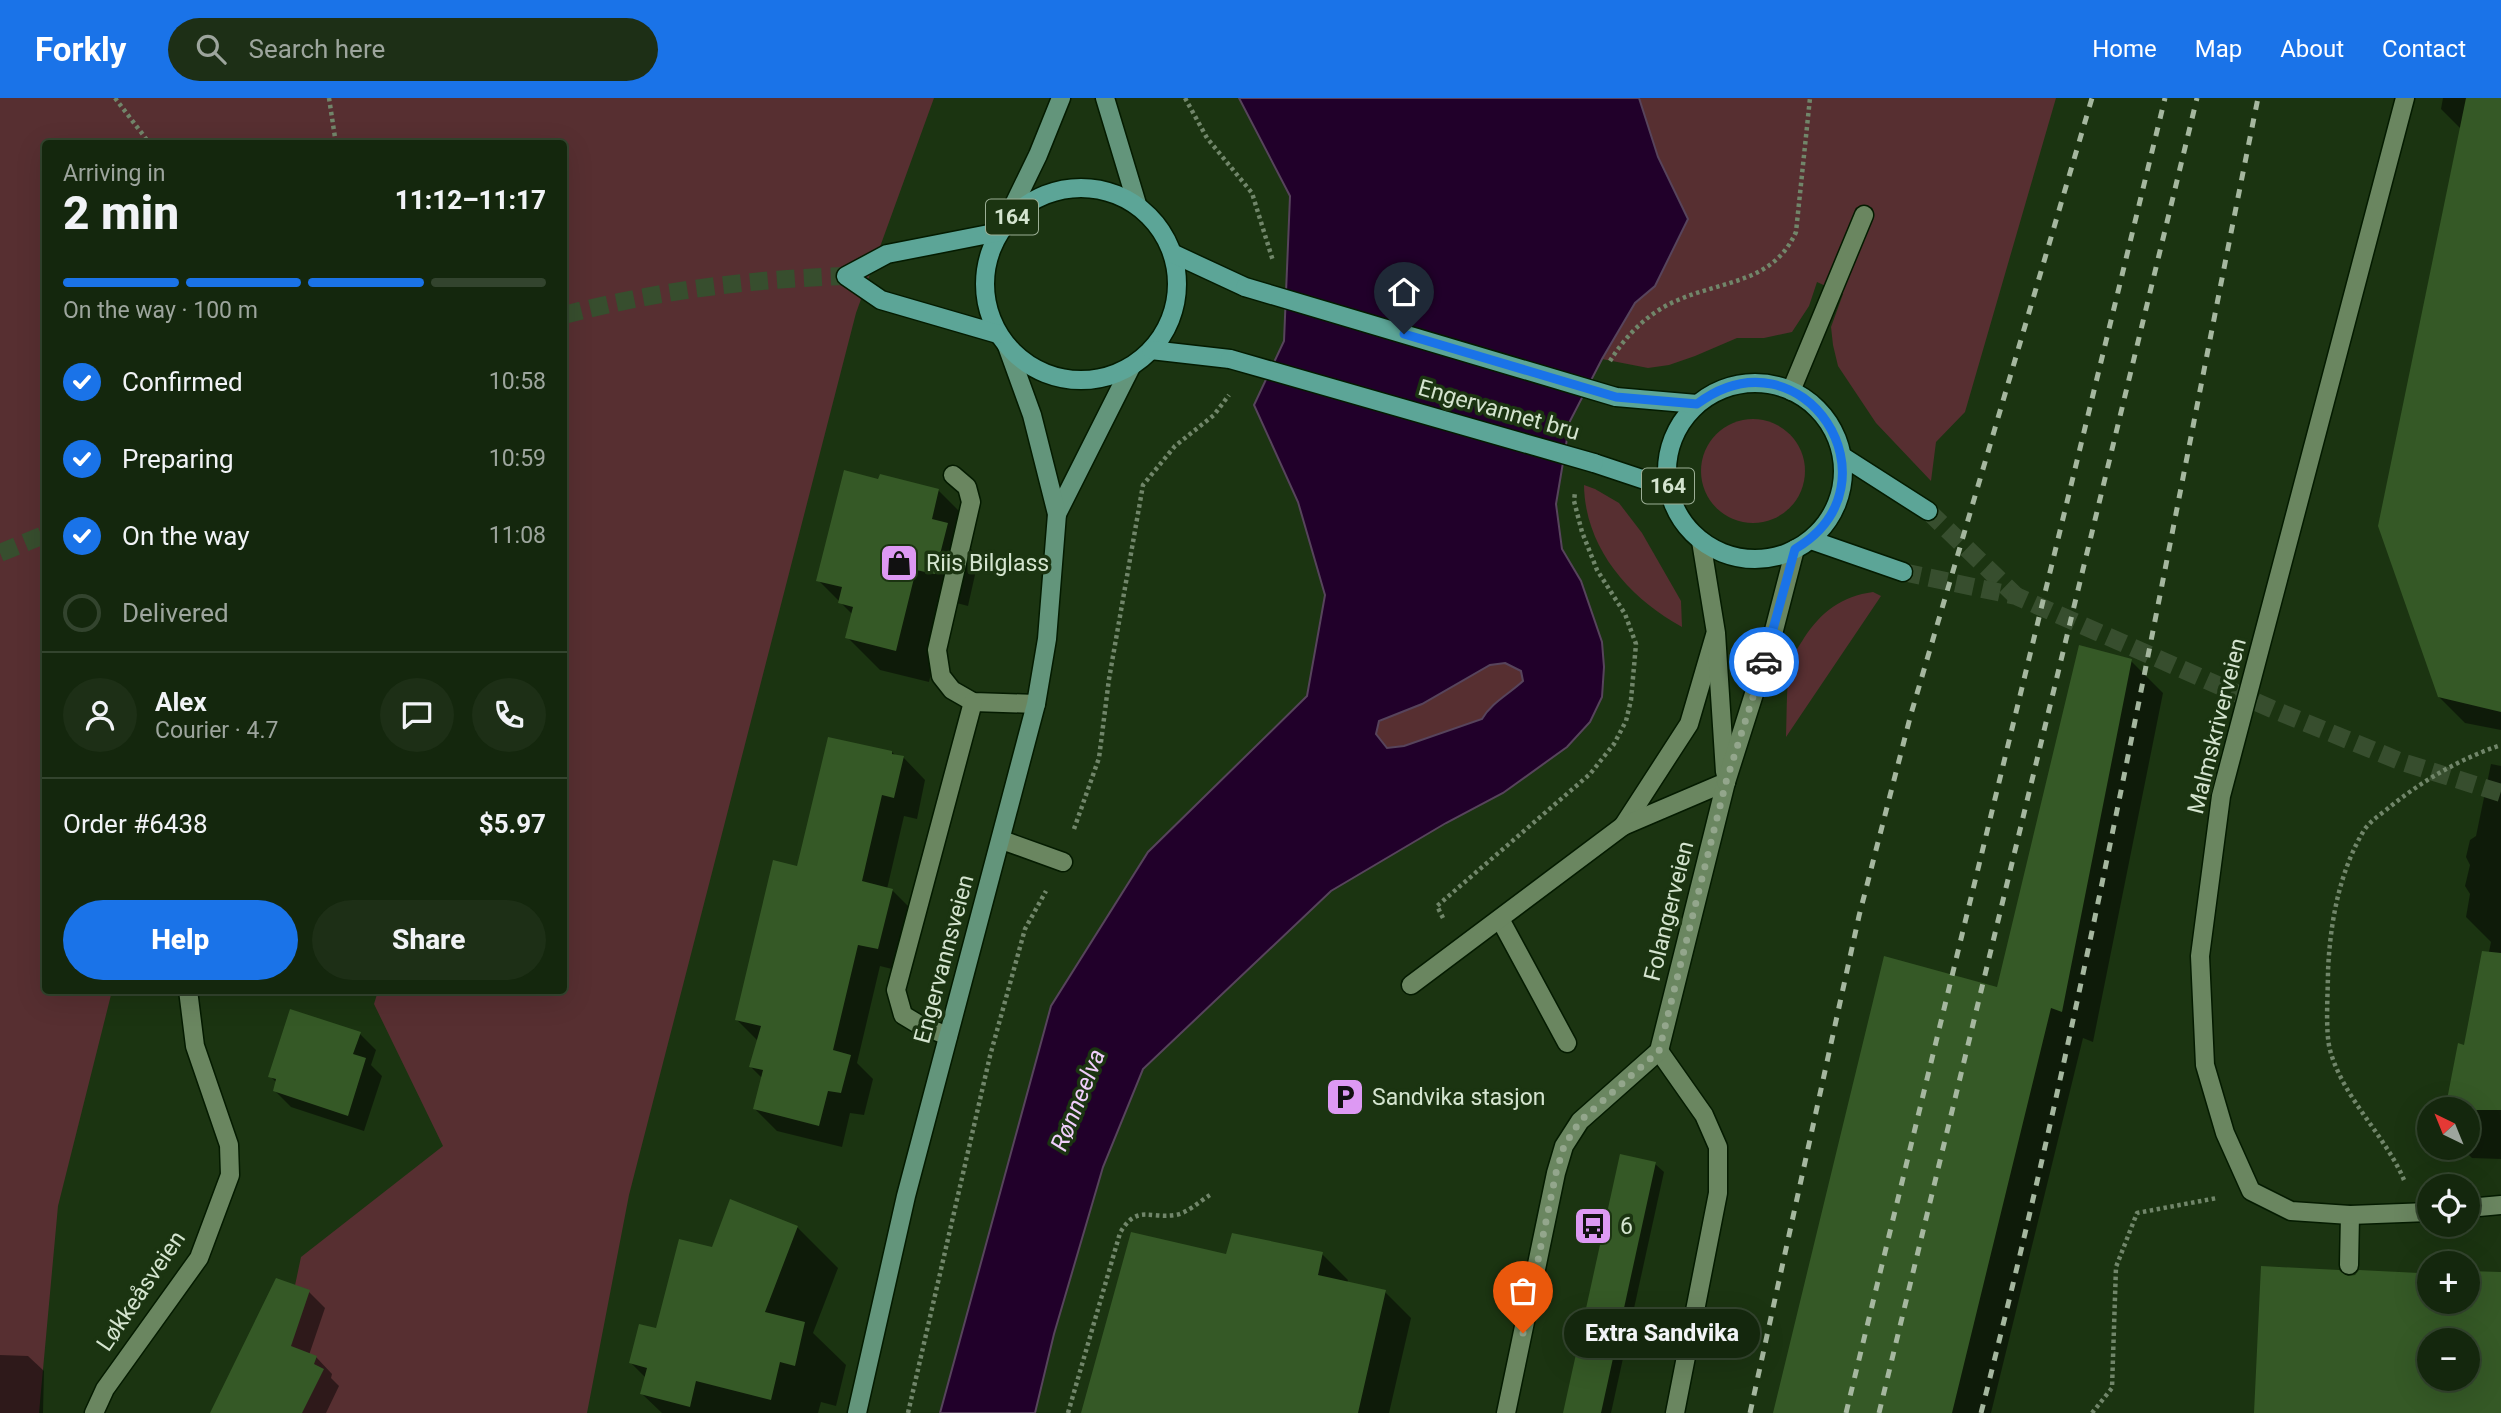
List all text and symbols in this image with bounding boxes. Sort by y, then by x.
search box [168,18,658,81]
text: Forkly [35,30,126,69]
icon: search [192,30,230,68]
text: Search here [248,34,385,64]
text: Home [2092,35,2157,63]
text: Map [2195,35,2242,63]
text: About [2280,35,2344,63]
text: Contact [2382,35,2466,63]
text: Arriving in [63,160,166,187]
text: 11:12–11:17 [395,185,546,215]
text: 2 min [63,186,179,240]
road number: 164 [986,200,1038,234]
pin [1374,262,1434,334]
icon: home [1385,273,1423,311]
text: On the way · 100 m [63,297,258,324]
icon: check [63,363,101,401]
text: Confirmed [122,367,243,397]
text: 10:58 [489,368,546,395]
street label: Engervannet bru [1415,374,1583,446]
icon: check [63,440,101,478]
text: Preparing [122,444,234,474]
text: 10:59 [489,445,546,472]
road number: 164 [1642,468,1694,504]
icon: check [63,517,101,555]
text: On the way [122,521,250,551]
text: 11:08 [489,522,546,549]
shop icon: Riis Bilglass [878,542,920,584]
place label: Riis Bilglass [926,550,1049,577]
text: Delivered [122,598,229,628]
courier [1729,627,1799,697]
street label: Malmskriverveien [2182,635,2252,817]
icon: car [1745,643,1783,681]
button: person [63,678,137,752]
button: chat [380,678,454,752]
button: phone [472,678,546,752]
text: Alex [155,687,207,717]
text: Courier · 4.7 [155,717,278,744]
text: Order #6438 [63,809,208,839]
text: $5.97 [479,809,546,839]
street label: Folangerveien [1639,838,1699,984]
street label: Engervannsveien [909,872,979,1046]
button: Help [63,900,298,980]
button: Share [312,900,546,980]
water label: Rønneelva [1045,1045,1111,1155]
parking icon: Sandvika stasjon [1324,1076,1366,1118]
place label: Sandvika stasjon [1372,1084,1546,1111]
north arrow [2417,1097,2480,1160]
map controls [2417,1097,2480,1391]
button: locate [2417,1174,2480,1237]
bus stop icon: 6 [1572,1205,1614,1247]
place label: 6 [1620,1213,1633,1240]
street label: Løkkeåsveien [91,1226,191,1356]
button: + [2417,1251,2480,1314]
pin [1493,1261,1553,1333]
icon: bag [1504,1272,1542,1310]
callout: Extra Sandvika [1565,1308,1761,1358]
text: Extra Sandvika [1585,1320,1739,1347]
button: − [2417,1328,2480,1391]

